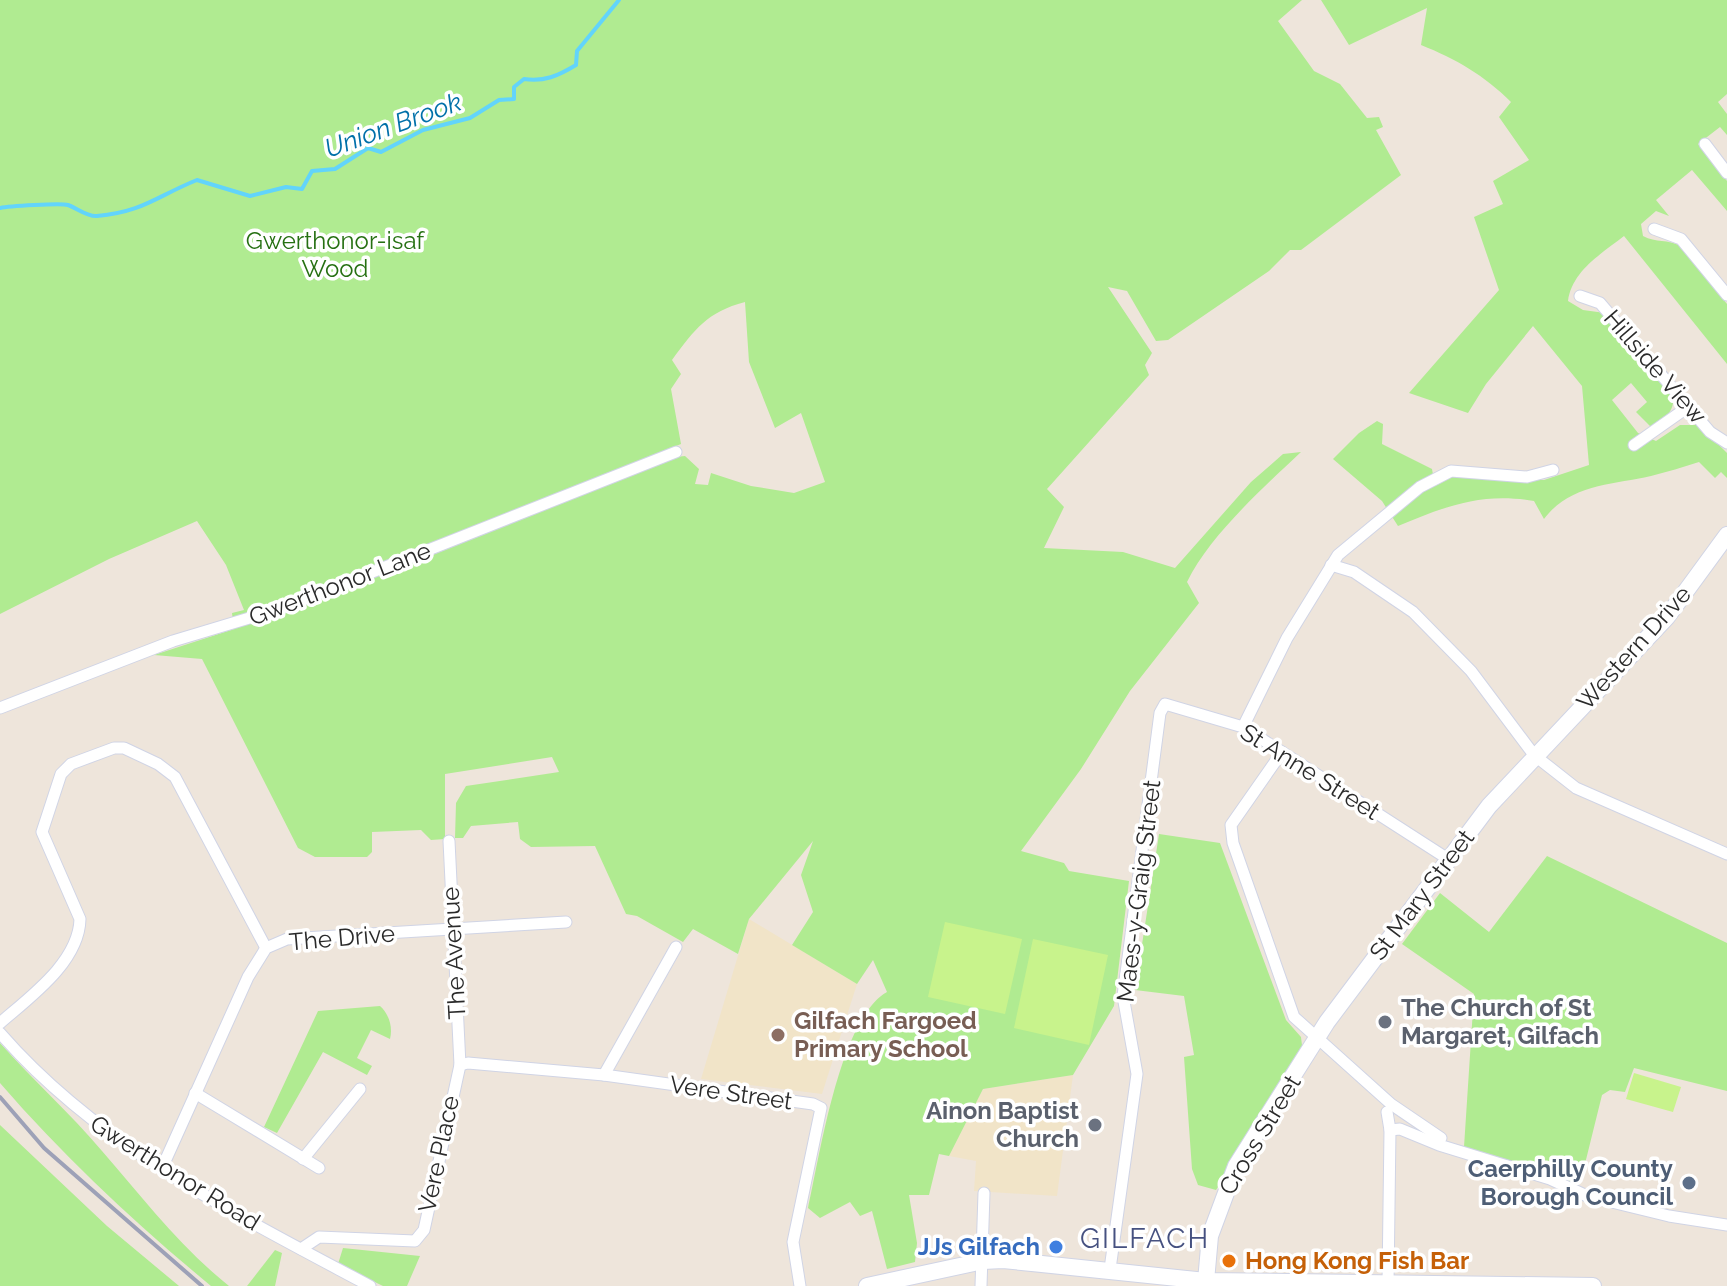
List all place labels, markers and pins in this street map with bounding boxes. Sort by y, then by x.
place label: The Church of St Margaret, Gilfach [1401,993,1599,1050]
place label: Gilfach Fargoed Primary School [794,1006,977,1063]
marker: The Church of St Margaret, Gilfach [1376,1013,1394,1031]
marker: Gilfach Fargoed Primary School [769,1026,787,1044]
place label: Ainon Baptist Church [926,1096,1079,1153]
marker: Ainon Baptist Church [1086,1116,1104,1134]
place label: Caerphilly County Borough Council [1468,1154,1673,1211]
marker: Caerphilly County Borough Council [1680,1174,1698,1192]
place label: JJs Gilfach [918,1232,1040,1261]
marker: JJs Gilfach [1047,1238,1065,1256]
place label: Hong Kong Fish Bar [1245,1246,1469,1275]
marker: Hong Kong Fish Bar [1220,1252,1238,1270]

